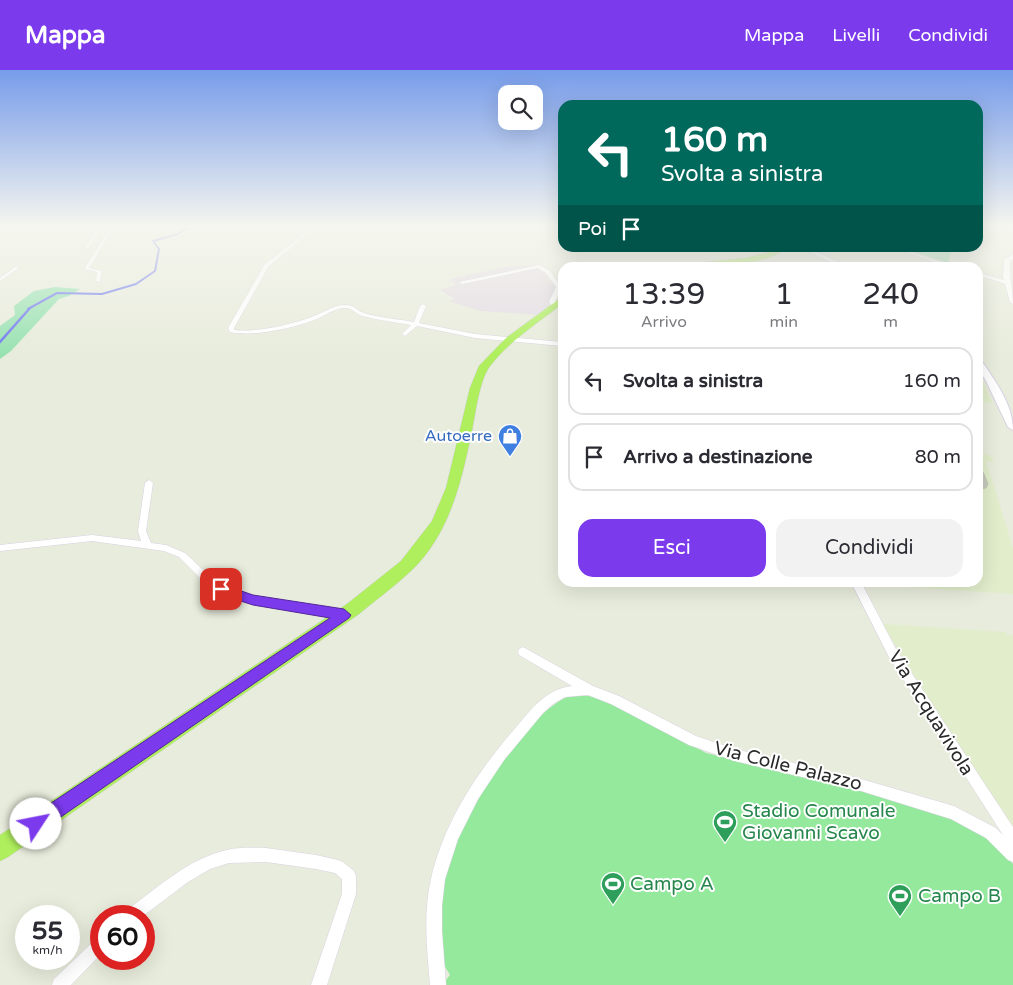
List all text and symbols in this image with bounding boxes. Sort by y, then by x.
text: Mappa [25,21,105,50]
text: Mappa [744,24,804,46]
text: Livelli [832,24,880,46]
text: Condividi [908,24,988,46]
map controls [498,85,543,130]
button: search [498,85,543,130]
text: 160 m [661,119,768,161]
icon: left [578,120,643,185]
text: Svolta a sinistra [661,161,823,187]
icon: arrive [617,215,645,243]
text: Poi [578,218,607,240]
text: 13:39 [622,276,705,313]
text: 1 [774,276,793,313]
text: 240 [862,276,919,313]
text: Arrivo [641,312,687,332]
text: min [770,312,798,332]
text: m [883,312,898,332]
icon: left [580,367,608,395]
text: Svolta a sinistra [623,370,763,392]
text: 160 m [903,370,961,392]
shop icon: Autoerre [497,423,523,457]
place label: Autoerre [425,426,492,446]
icon: arrive [580,443,608,471]
text: Arrivo a destinazione [623,446,813,468]
text: 80 m [915,446,961,468]
button: Esci [578,519,766,577]
button: Condividi [776,519,963,577]
pin [200,568,242,610]
icon: arrive [207,575,235,603]
street label: Via Acquavivola [884,646,978,780]
street label: Via Colle Palazzo [712,737,864,795]
position arrow [9,797,61,849]
place label: Stadio Comunale Giovanni Scavo [742,800,896,844]
sports icon: Stadio Comunale Giovanni Scavo [712,809,738,843]
sports icon: Campo A [600,871,626,905]
place label: Campo A [630,873,714,895]
sports icon: Campo B [887,883,913,917]
place label: Campo B [918,885,1001,907]
speed limit sign: 60 [90,905,155,970]
text: 55 [32,916,63,946]
text: km/h [32,943,63,957]

